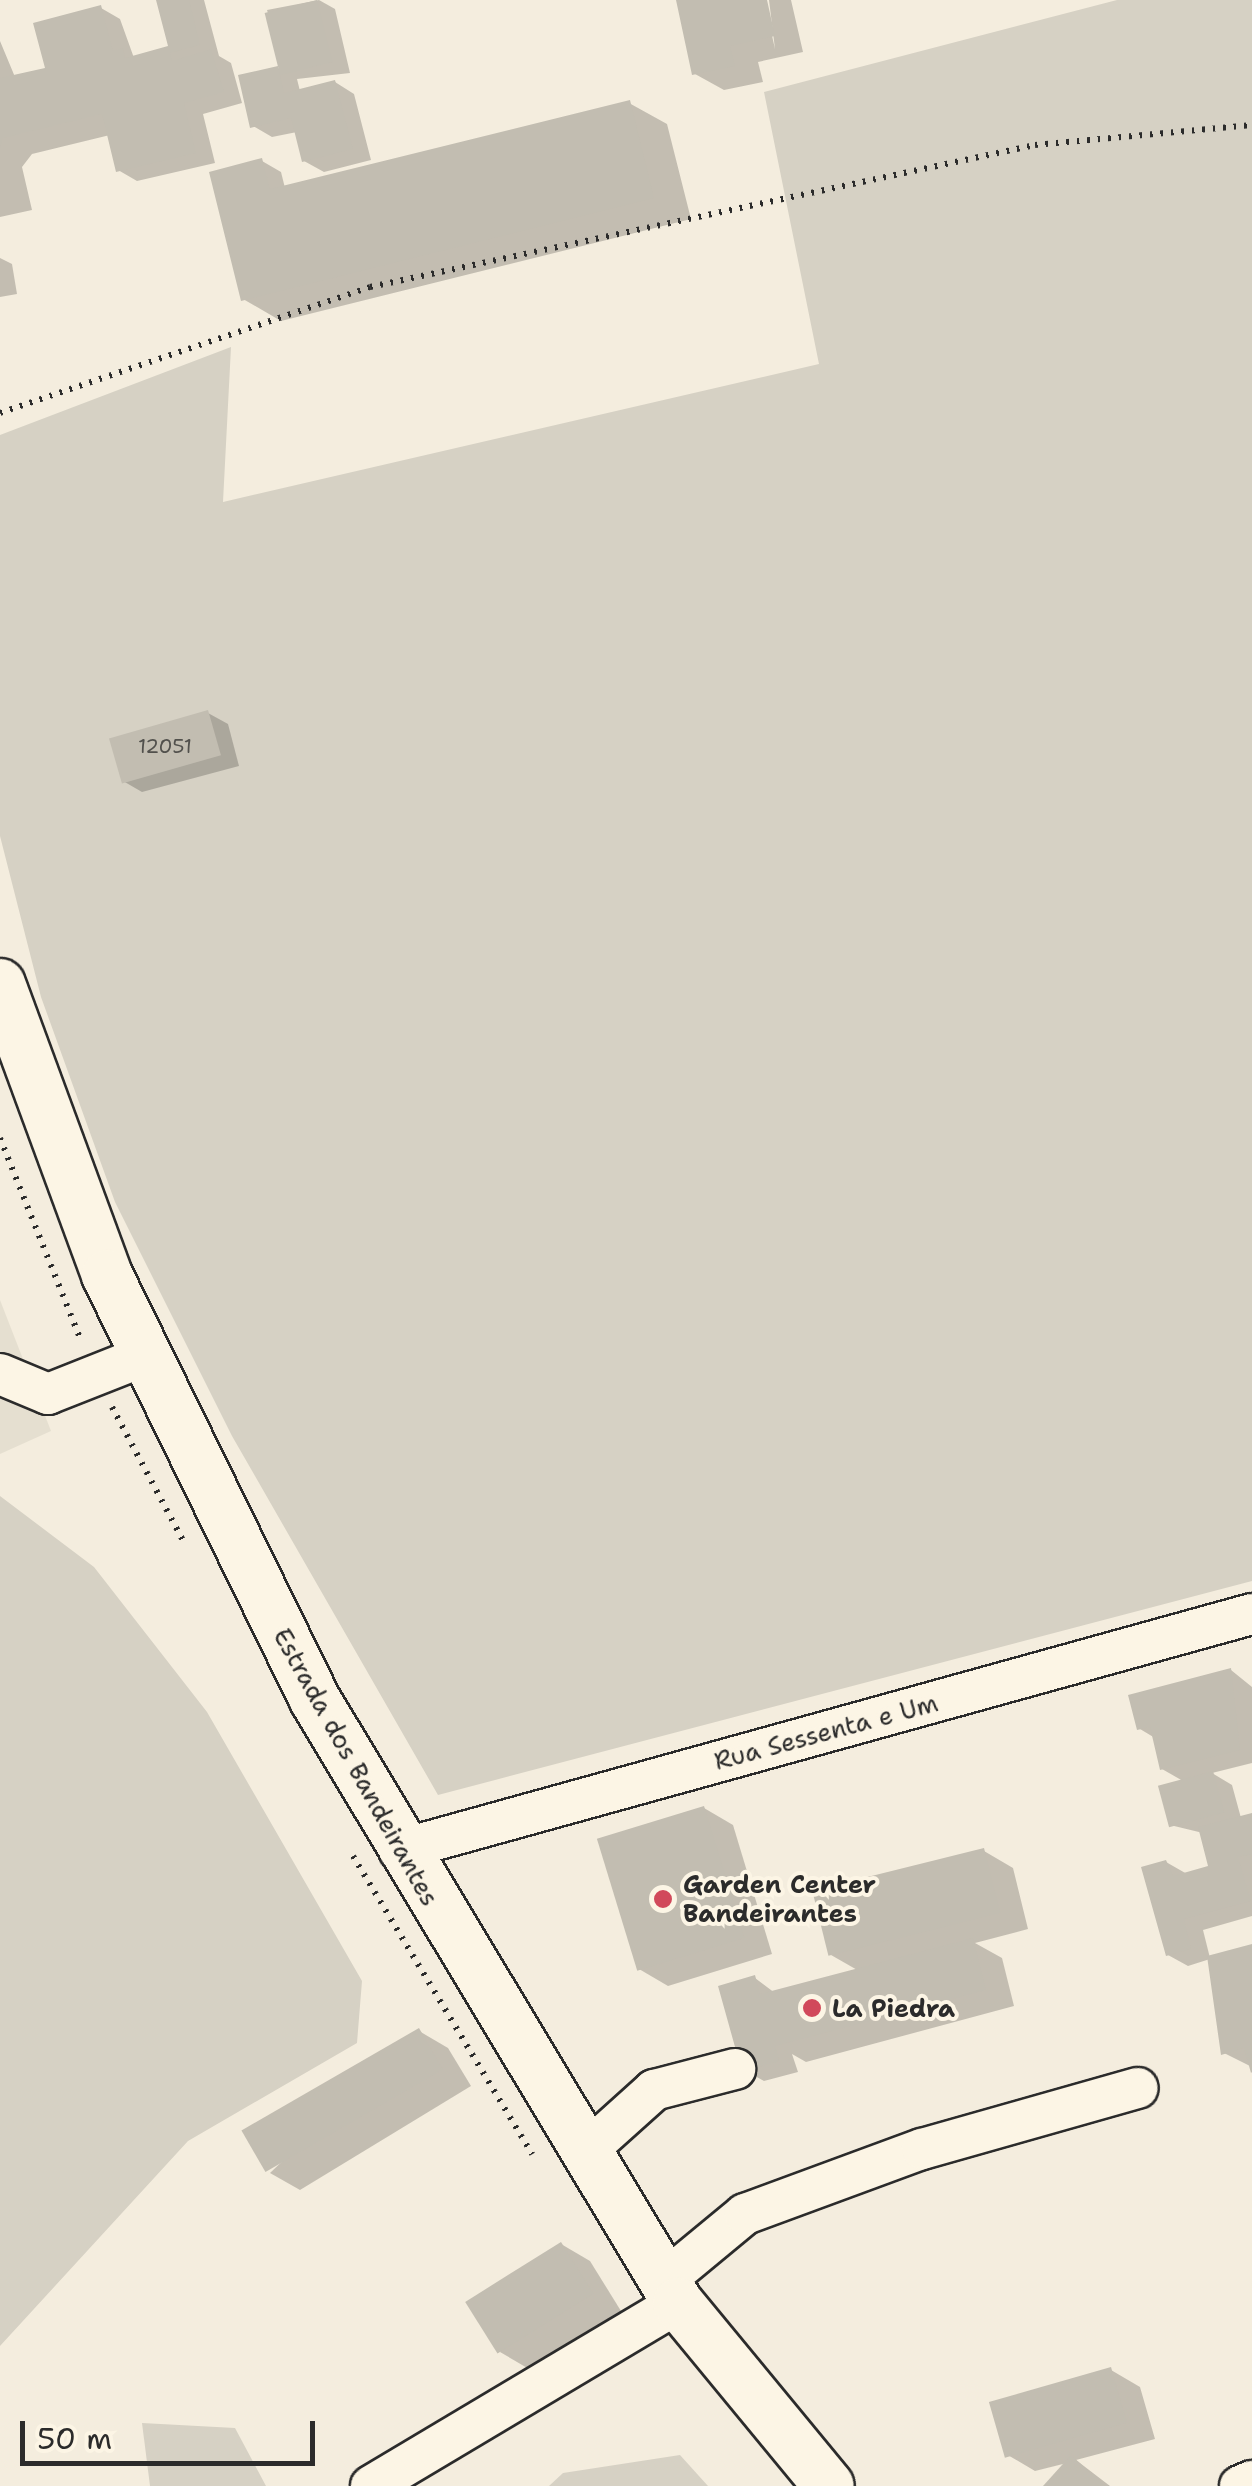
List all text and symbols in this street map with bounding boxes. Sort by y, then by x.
house number: 12051 [138,734,192,758]
street label: Estrada dos Bandeirantes [267,1623,445,1911]
street label: Rua Sessenta e Um [711,1688,941,1776]
place label: Garden Center Bandeirantes [683,1870,876,1929]
marker: Garden Center Bandeirantes [652,1888,674,1910]
place label: La Piedra [832,1993,955,2023]
marker: La Piedra [801,1997,823,2019]
scale bar [25,2401,320,2463]
text: 50 m [37,2418,112,2459]

